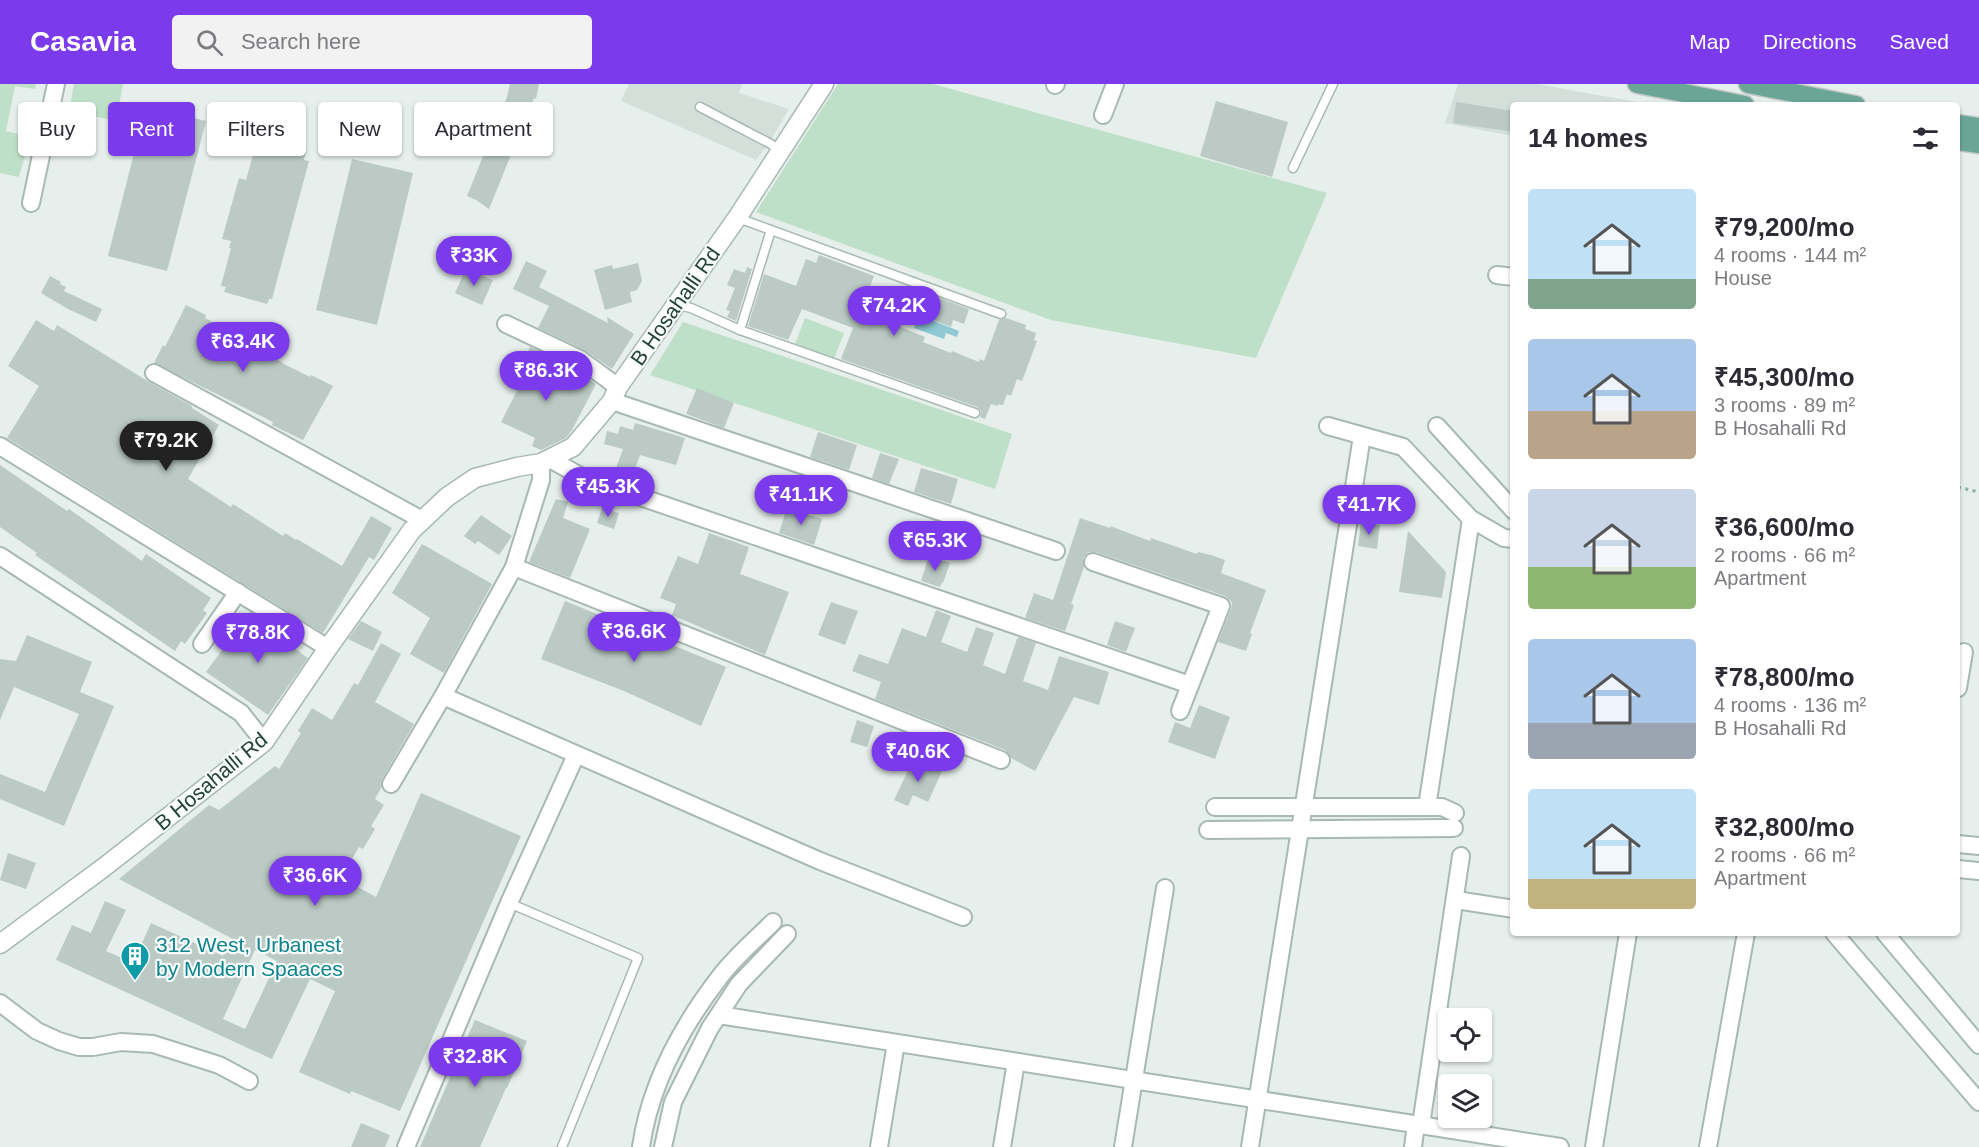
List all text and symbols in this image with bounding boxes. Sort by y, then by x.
search box [172,15,592,69]
text: Casavia [30,26,136,57]
icon: search [193,26,226,59]
text: Search here [241,29,361,54]
text: Map [1689,30,1730,53]
text: Directions [1763,30,1856,53]
text: Saved [1889,30,1949,53]
chip: Buy [18,102,96,156]
chip: Rent [108,102,195,156]
chip: Filters [207,102,306,156]
chip: New [318,102,402,156]
chip: Apartment [414,102,553,156]
icon: filters [1909,122,1942,155]
text: 14 homes [1528,123,1648,153]
text: ₹79,200/mo [1714,212,1855,242]
icon: home [1576,213,1648,285]
pin: ₹33K [438,236,510,287]
street label: B Hosahalli Rd [626,243,724,369]
text: ₹33K [450,244,498,266]
text: 4 rooms · 144 m² [1714,244,1866,266]
text: House [1714,267,1772,289]
pin: ₹74.2K [845,286,943,337]
text: ₹74.2K [862,294,926,316]
pin: ₹63.4K [194,322,292,373]
text: ₹63.4K [211,330,275,352]
pin: ₹86.3K [497,351,595,402]
text: ₹86.3K [514,359,578,381]
text: ₹45,300/mo [1714,362,1855,392]
icon: home [1576,363,1648,435]
text: 3 rooms · 89 m² [1714,394,1855,416]
text: B Hosahalli Rd [1714,417,1846,439]
pin: ₹79.2K [117,421,215,472]
text: ₹79.2K [134,429,198,451]
pin: ₹45.3K [559,467,657,518]
text: ₹45.3K [576,475,640,497]
pin: ₹41.1K [752,475,850,526]
text: ₹41.1K [769,483,833,505]
pin: ₹41.7K [1320,485,1418,536]
text: ₹41.7K [1337,493,1401,515]
text: ₹36,600/mo [1714,512,1855,542]
icon: home [1576,513,1648,585]
pin: ₹65.3K [886,521,984,572]
text: ₹65.3K [903,529,967,551]
text: 2 rooms · 66 m² [1714,544,1855,566]
text: Apartment [1714,567,1806,589]
pin: ₹36.6K [585,612,683,663]
pin: ₹78.8K [209,613,307,664]
text: ₹36.6K [602,620,666,642]
text: ₹78.8K [226,621,290,643]
text: ₹78,800/mo [1714,662,1855,692]
icon: home [1576,663,1648,735]
text: 4 rooms · 136 m² [1714,694,1866,716]
text: B Hosahalli Rd [1714,717,1846,739]
street label: B Hosahalli Rd [150,728,272,834]
pin: ₹40.6K [869,732,967,783]
text: ₹40.6K [886,740,950,762]
text: ₹32,800/mo [1714,812,1855,842]
icon: home [1576,813,1648,885]
text: 2 rooms · 66 m² [1714,844,1855,866]
pin: ₹36.6K [266,856,364,907]
text: ₹36.6K [283,864,347,886]
text: Apartment [1714,867,1806,889]
place label: 312 West, Urbanest by Modern Spaaces [156,933,343,980]
building icon: 312 West, Urbanest by Modern Spaaces [119,940,151,982]
map controls [1438,1008,1492,1128]
button: locate [1438,1008,1492,1062]
pin: ₹32.8K [426,1037,524,1088]
text: ₹32.8K [443,1045,507,1067]
button: layers [1438,1074,1492,1128]

